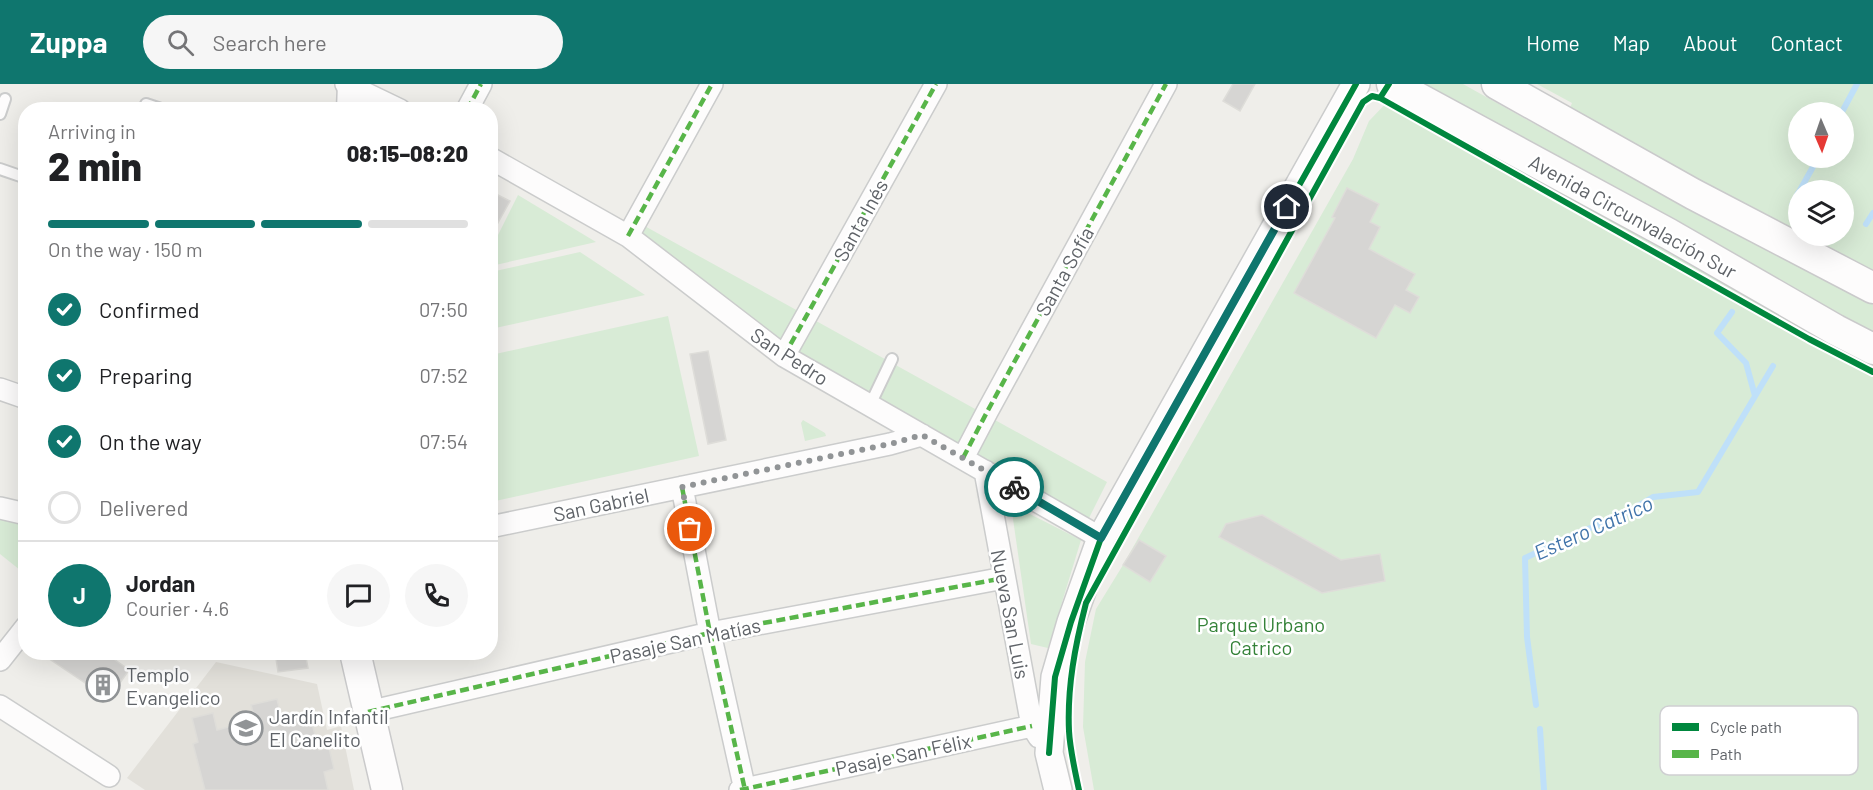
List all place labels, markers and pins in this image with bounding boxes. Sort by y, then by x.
pin [1261,181,1312,232]
pin [664,503,715,554]
place label: Templo Evangelico [126,662,221,709]
building icon: Templo Evangelico [85,667,121,703]
place label: Jardín Infantil El Canelito [269,704,389,751]
school or university icon: Jardín Infantil El Canelito [228,710,264,746]

